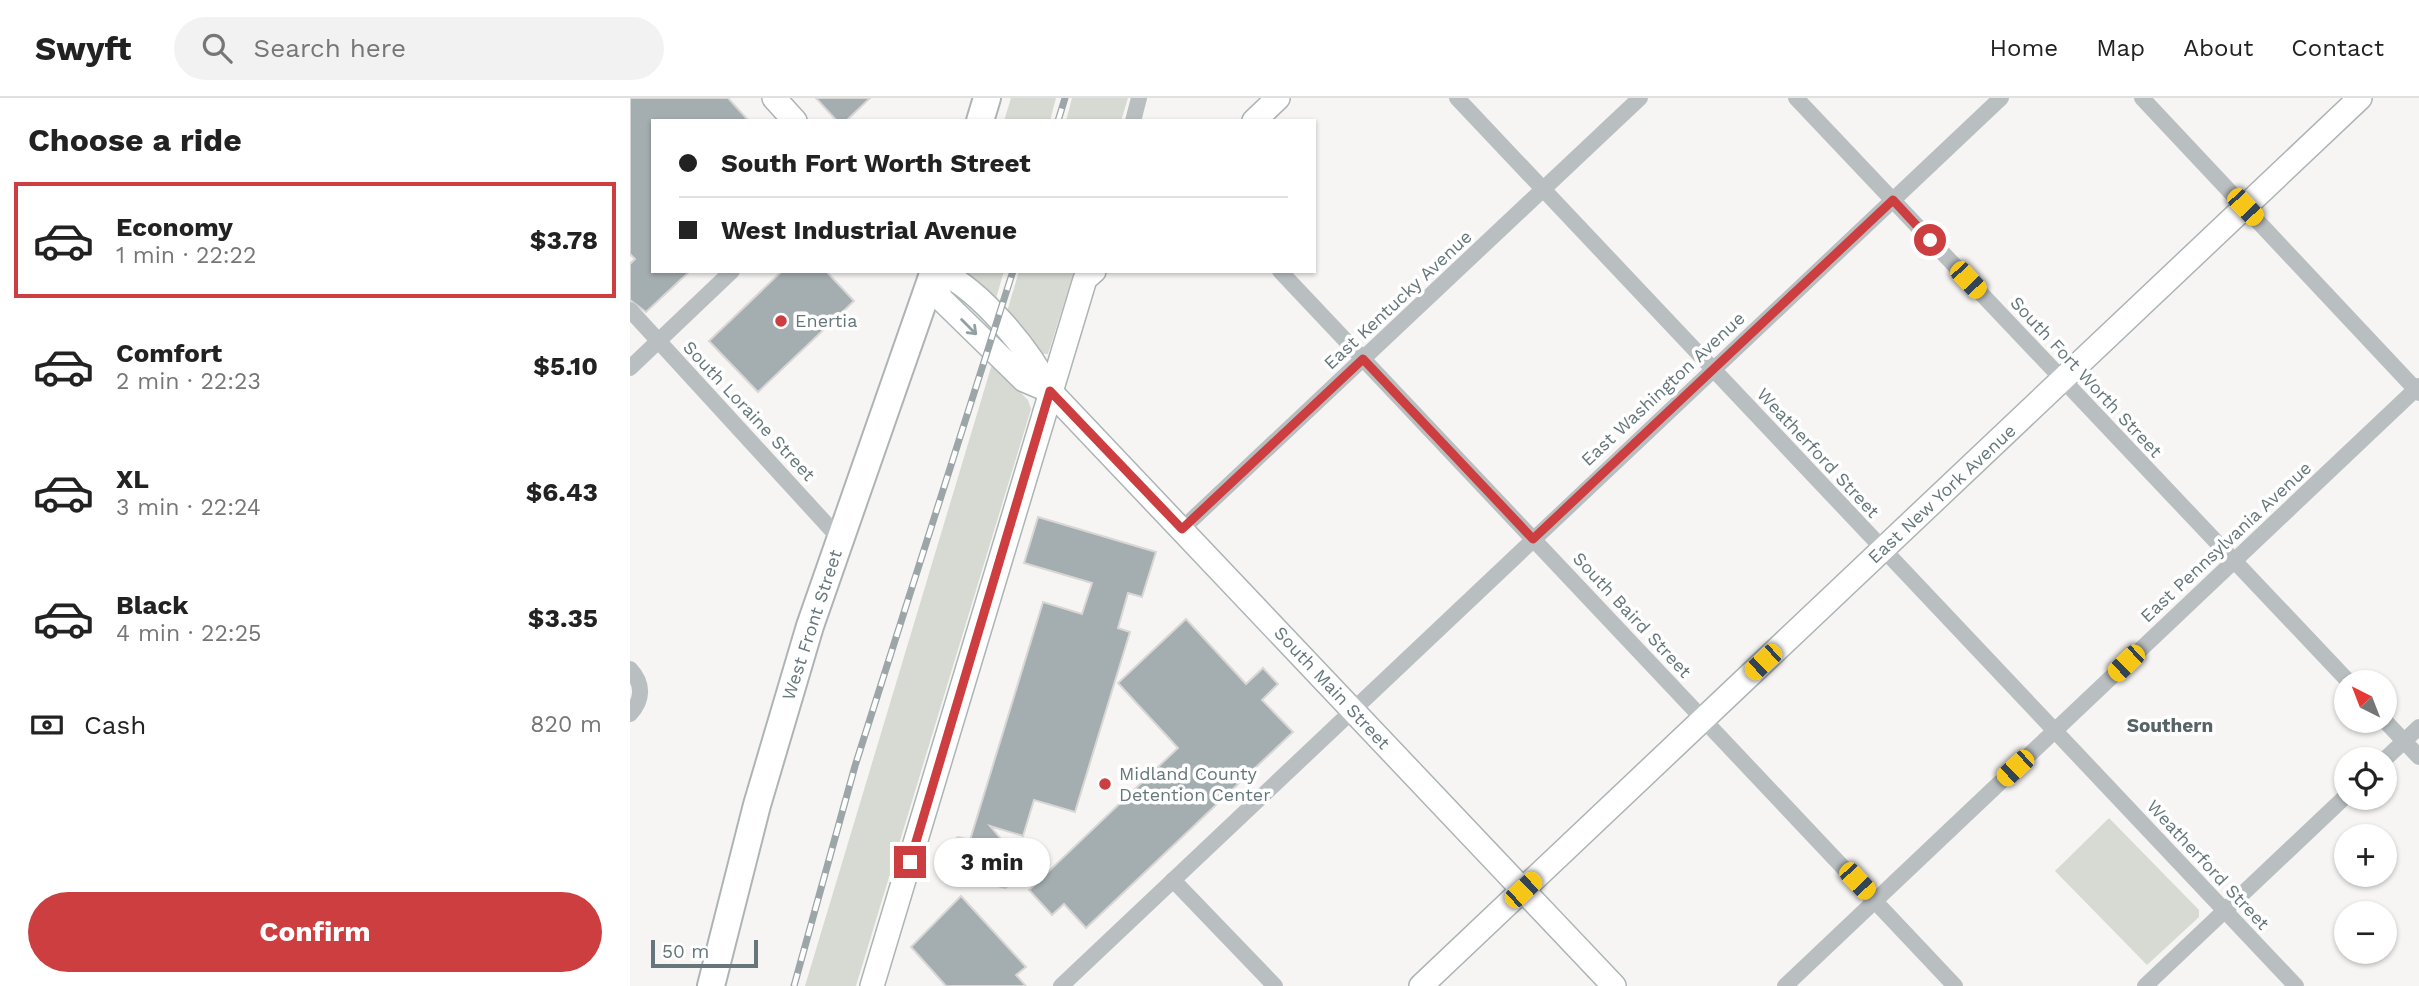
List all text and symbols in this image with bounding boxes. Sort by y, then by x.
search box [174,17,664,80]
text: Swyft [35,29,132,68]
icon: search [198,29,236,67]
text: Search here [254,33,406,63]
text: Home [1990,34,2058,62]
text: Map [2096,34,2145,62]
text: About [2183,34,2253,62]
text: Contact [2291,34,2384,62]
text: Choose a ride [28,121,242,159]
text: South Fort Worth Street [721,148,1031,178]
car [2223,184,2268,230]
icon: car [32,209,95,272]
text: Economy [116,212,233,242]
text: West Industrial Avenue [721,215,1017,245]
route start [1914,224,1946,256]
text: $3.78 [530,225,598,255]
street label: East Kentucky Avenue [1319,226,1476,374]
text: 1 min · 22:22 [116,242,256,269]
car [1946,257,1991,303]
street label: South Fort Worth Street [2006,292,2167,462]
street label: East Washington Avenue [1577,307,1749,470]
place label: Enertia [795,310,857,331]
marker: Enertia [773,313,789,329]
one-way arrow [960,318,977,335]
icon: car [32,335,95,398]
street label: South Loraine Street [679,336,820,485]
text: Comfort [116,338,222,368]
text: $5.10 [533,351,598,381]
text: 2 min · 22:23 [116,368,261,395]
street label: Weatherford Street [1753,383,1884,522]
street label: East New York Avenue [1863,420,2020,568]
street label: East Pennsylvania Avenue [2136,457,2315,626]
icon: car [32,461,95,524]
text: XL [116,464,149,494]
text: $6.43 [526,477,598,507]
text: 3 min · 22:24 [116,494,261,521]
street label: West Front Street [777,546,846,703]
street label: South Baird Street [1569,548,1696,682]
icon: car [32,587,95,650]
text: Black [116,590,188,620]
text: $3.35 [528,603,598,633]
text: 4 min · 22:25 [116,620,261,647]
street label: South Main Street [1270,622,1395,754]
car [1741,640,1786,684]
car [2104,641,2149,685]
north arrow [2334,670,2398,733]
map controls [2334,670,2397,964]
icon: cash [28,706,66,744]
text: Cash [84,710,146,740]
text: 820 m [530,711,602,738]
district label: Southern [2127,714,2213,737]
car [1993,746,2038,790]
button: locate [2334,747,2397,810]
place label: Midland County Detention Center [1119,763,1270,805]
marker: Midland County Detention Center [1097,776,1113,792]
street label: Weatherford Street [2143,795,2274,934]
button: + [2334,824,2397,887]
callout: 3 min [934,838,1050,886]
route end [894,846,926,878]
text: 3 min [961,849,1023,876]
car [1835,858,1880,904]
car [1501,868,1546,912]
button: Confirm [28,892,602,972]
button: − [2334,901,2397,964]
scale bar [651,937,758,969]
text: 50 m [662,940,709,963]

